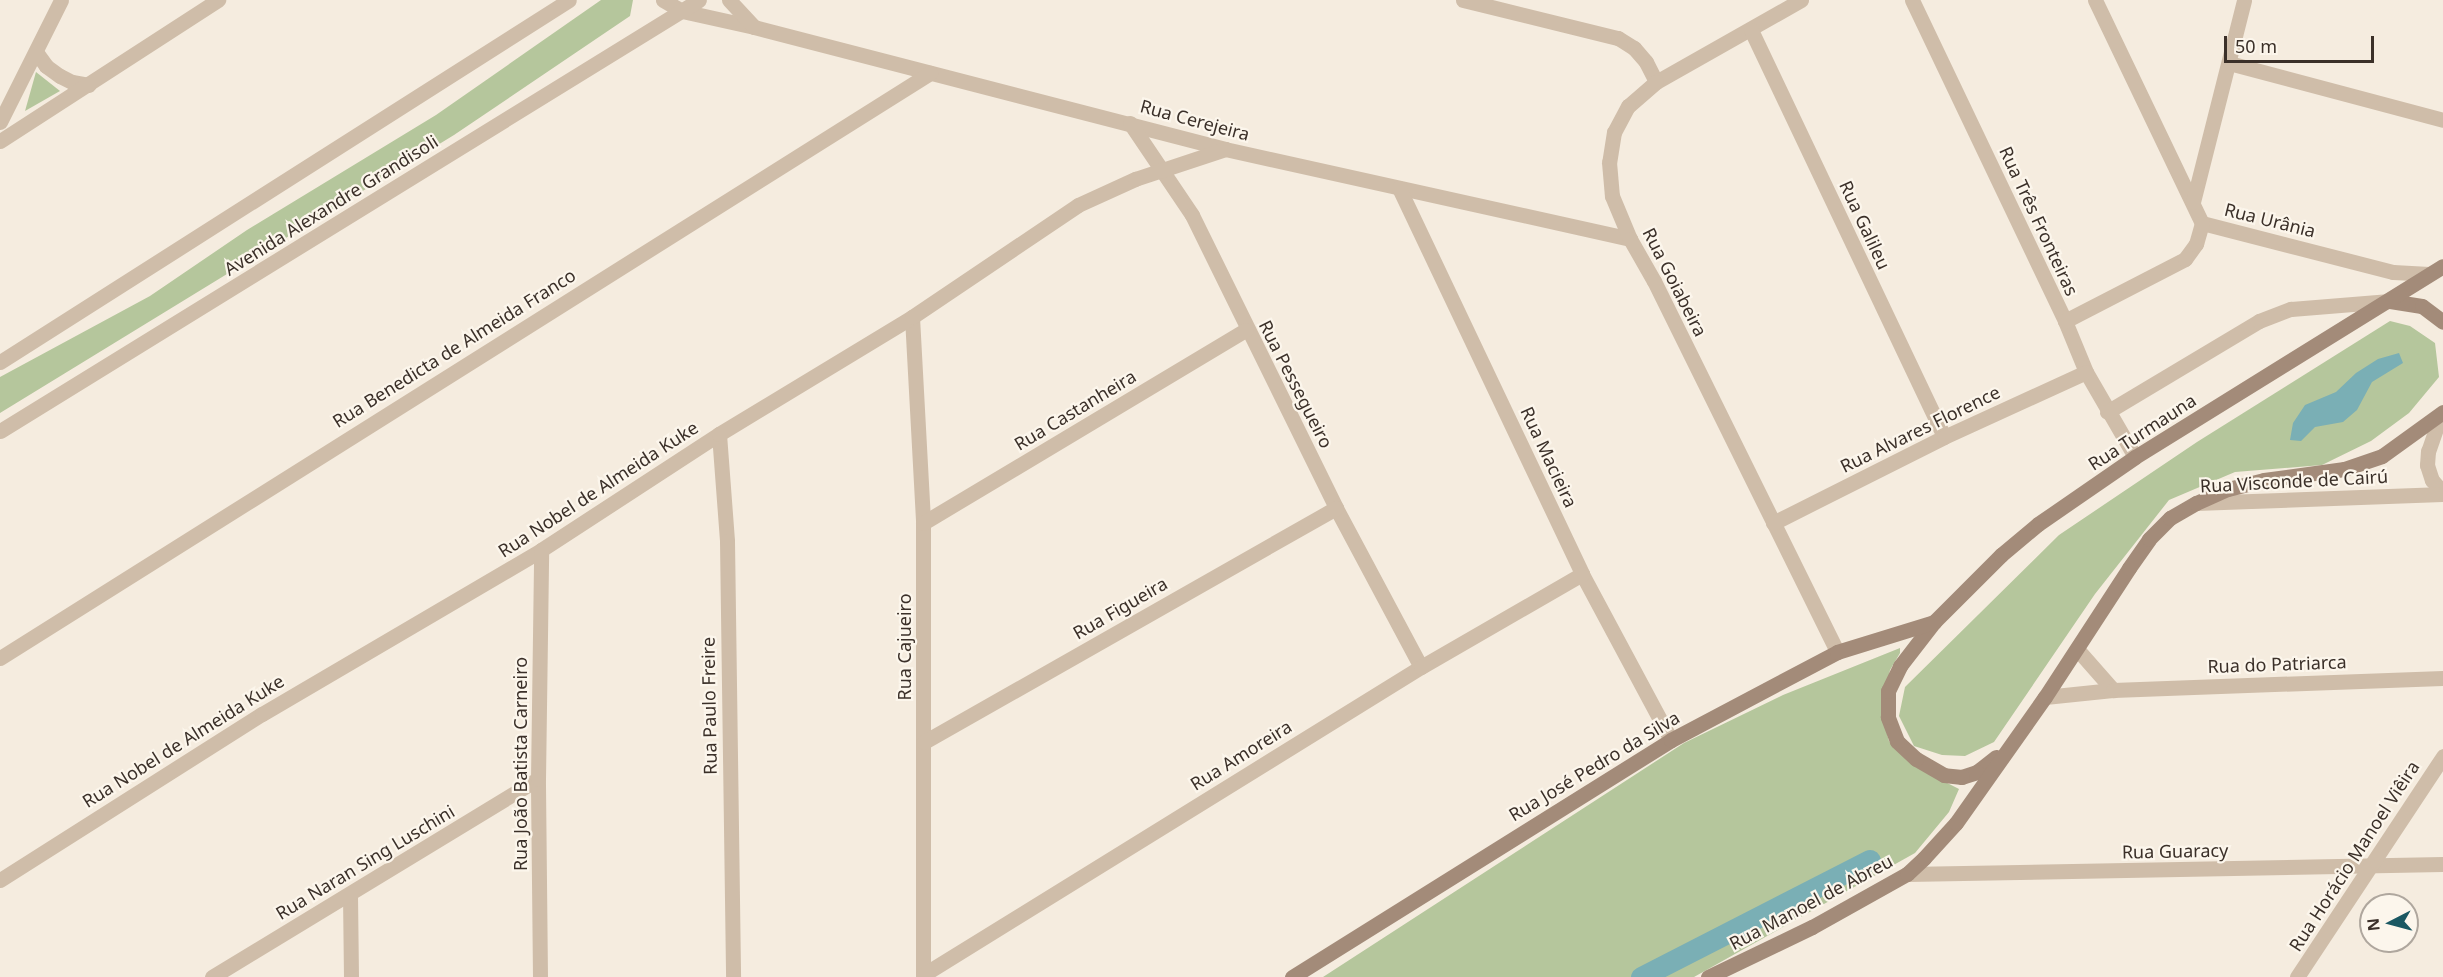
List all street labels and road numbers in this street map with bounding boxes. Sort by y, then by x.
street label: Rua Cerejeira [1138,95,1252,145]
street label: Avenida Alexandre Grandisoli [220,130,442,280]
street label: Rua Três Fronteiras [1995,143,2083,299]
street label: Rua Galileu [1835,177,1895,273]
street label: Rua Urânia [2222,198,2318,242]
street label: Rua Goiabeira [1638,224,1712,340]
street label: Rua Benedicta de Almeida Franco [328,264,580,432]
street label: Rua Pessegueiro [1254,317,1338,451]
street label: Rua Castanheira [1010,365,1140,455]
street label: Rua Alvares Florence [1837,381,2003,477]
street label: Rua Turmauna [2084,389,2200,475]
street label: Rua Macieira [1516,403,1582,511]
street label: Rua Nobel de Almeida Kuke [494,416,702,562]
street label: Rua Visconde de Cairú [2199,465,2389,497]
street label: Rua Figueira [1069,572,1171,644]
street label: Rua Cajueiro [893,593,915,701]
street label: Rua Paulo Freire [697,637,721,775]
street label: Rua do Patriarca [2207,651,2347,677]
street label: Rua João Batista Carneiro [509,657,531,871]
street label: Rua Nobel de Almeida Kuke [78,670,288,812]
street label: Rua José Pedro da Silva [1505,706,1683,826]
street label: Rua Amoreira [1186,715,1296,795]
street label: Rua Horácio Manoel Viêira [2284,757,2424,955]
street label: Rua Naran Sing Luschini [272,800,458,924]
street label: Rua Guaracy [2122,839,2228,863]
street label: Rua Manoel de Abreu [1726,850,1896,954]

